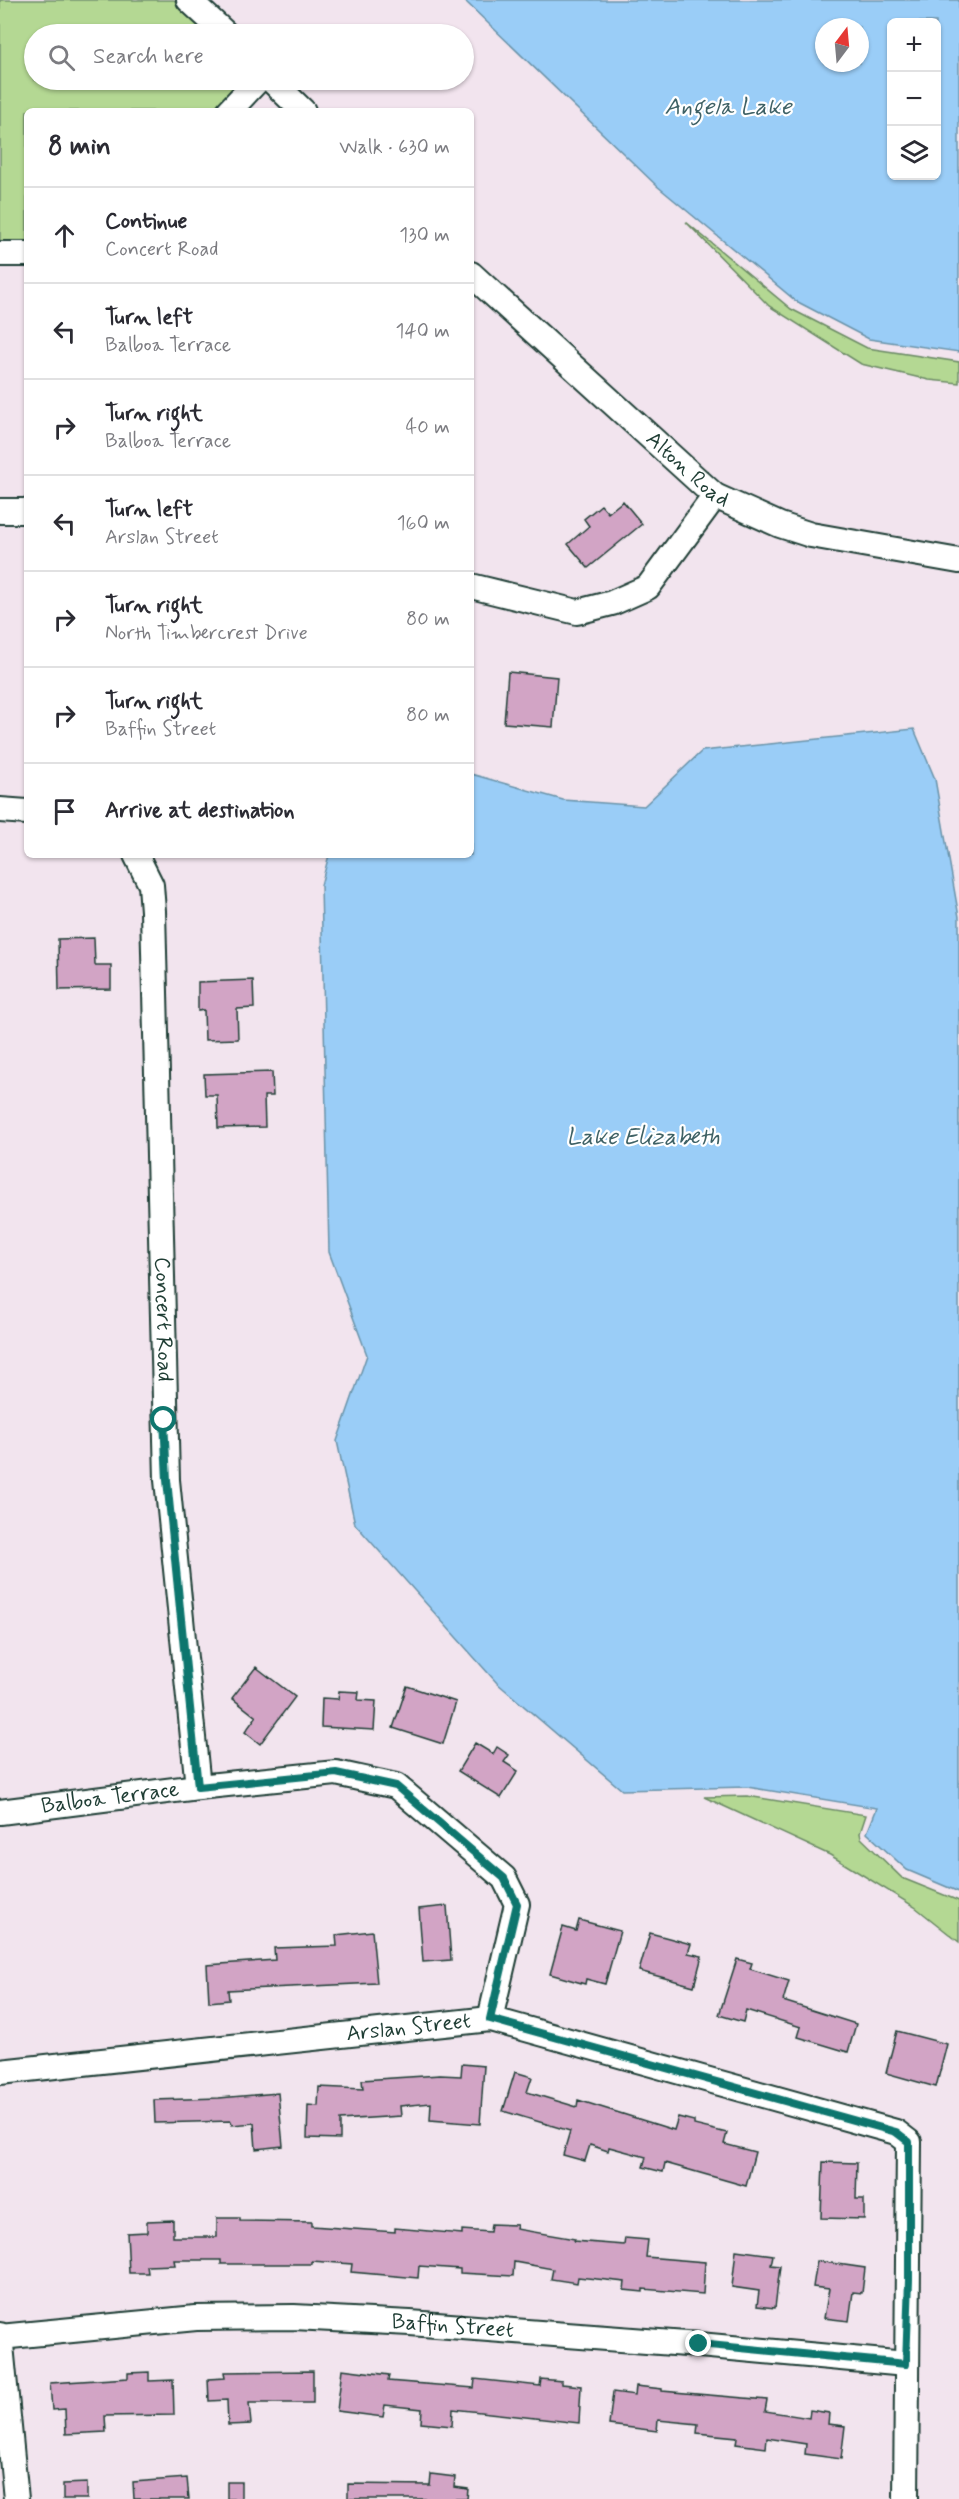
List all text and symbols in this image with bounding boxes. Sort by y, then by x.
north arrow [815,18,869,72]
map controls [887,18,941,180]
button: + [887,18,941,72]
search box [24,24,474,90]
icon: search [45,41,78,74]
text: Search here [93,43,204,71]
button: − [887,72,941,126]
water label: Angela Lake [664,92,793,126]
button: layers [887,126,941,180]
text: 8 min [48,130,111,164]
text: Walk · 630 m [339,134,450,161]
text: Continue [105,208,187,236]
icon: ahead [48,219,81,252]
text: 130 m [399,222,450,249]
text: Concert Road [105,236,218,263]
text: Turn left [105,304,193,332]
icon: left [48,315,81,348]
text: 140 m [396,318,450,345]
text: Balboa Terrace [105,332,231,359]
text: Turn right [105,400,203,428]
icon: right [48,411,81,444]
text: 40 m [406,414,450,441]
street label: Alton Road [640,426,733,514]
text: Balboa Terrace [105,428,231,455]
text: Turn left [105,496,193,524]
icon: left [48,507,81,540]
text: 160 m [397,510,450,537]
text: Arslan Street [105,524,219,551]
text: Turn right [105,592,203,620]
icon: right [48,603,81,636]
text: 80 m [406,606,450,633]
text: North Timbercrest Drive [105,620,308,647]
text: Turn right [105,688,203,716]
icon: right [48,699,81,732]
text: 80 m [406,702,450,729]
text: Baffin Street [105,716,216,743]
icon: arrive [48,795,81,828]
text: Arrive at destination [105,797,295,825]
water label: Lake Elizabeth [566,1122,720,1153]
street label: Concert Road [148,1256,179,1382]
route start [150,1406,176,1432]
street label: Balboa Terrace [39,1775,181,1821]
street label: Arslan Street [345,2007,472,2048]
street label: Baffin Street [391,2308,515,2345]
route end [685,2330,711,2356]

